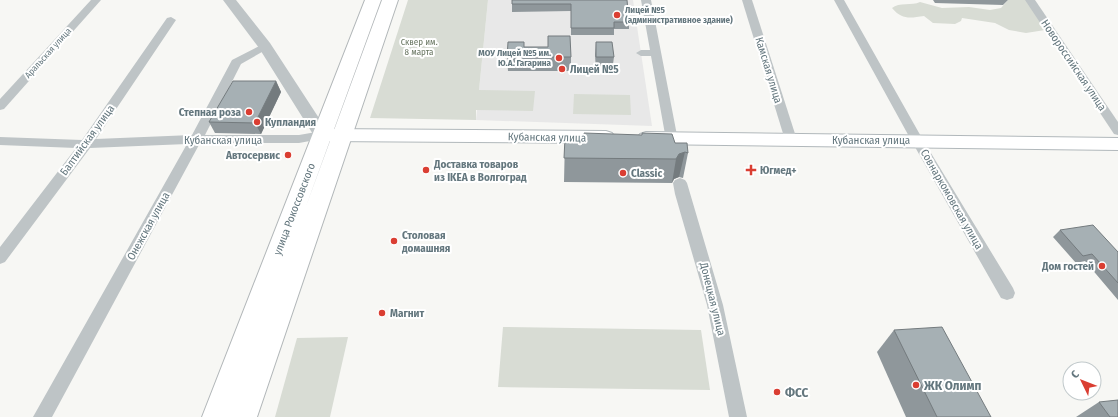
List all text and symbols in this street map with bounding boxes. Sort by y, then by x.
place label: Лицей №5 (административное здание) [625,5,733,25]
marker: Лицей №5 (административное здание) [612,10,622,20]
street label: Новороссийская улица [1038,17,1109,113]
street label: Аральская улица [23,25,74,80]
street label: Камская улица [752,35,785,105]
park label: Сквер им. 8 марта [401,37,437,57]
place label: МОУ Лицей №5 им. Ю.А. Гагарина [478,48,552,68]
marker: МОУ Лицей №5 им. Ю.А. Гагарина [554,53,564,63]
place label: Лицей №5 [570,63,619,76]
marker: Лицей №5 [557,64,567,74]
street label: Балтийская улица [58,103,117,178]
place label: Степная роза [179,106,242,119]
marker: Степная роза [244,107,254,117]
place label: Купландия [265,116,316,129]
marker: Купландия [252,117,262,127]
street label: Кубанская улица [508,130,586,145]
street label: Кубанская улица [184,134,262,147]
street label: Кубанская улица [832,134,910,147]
street label: Совнаркомовская улица [918,147,986,252]
place label: Автосервис [225,149,280,162]
marker: Автосервис [283,150,293,160]
place label: Доставка товаров из IKEA в Волгоград [433,158,527,184]
street label: улица Рокоссовского [271,161,318,257]
marker: Югмед+ [745,164,757,176]
place label: Югмед+ [760,164,797,177]
marker: Доставка товаров из IKEA в Волгоград [421,165,431,175]
place label: Classic [631,167,662,180]
marker: Classic [618,168,628,178]
street label: Онежская улица [124,190,172,263]
place label: Столовая домашняя [401,229,450,255]
marker: Столовая домашняя [389,236,399,246]
street label: Донецкая улица [697,260,728,337]
place label: Дом гостей [1041,260,1094,273]
marker: Дом гостей [1097,261,1107,271]
place label: Магнит [390,307,424,320]
marker: Магнит [377,308,387,318]
north arrow [1062,361,1102,401]
text: С [1068,368,1082,381]
place label: ЖК Олимп [923,378,981,393]
marker: ЖК Олимп [911,380,921,390]
place label: ФСС [785,385,809,400]
marker: ФСС [772,387,782,397]

